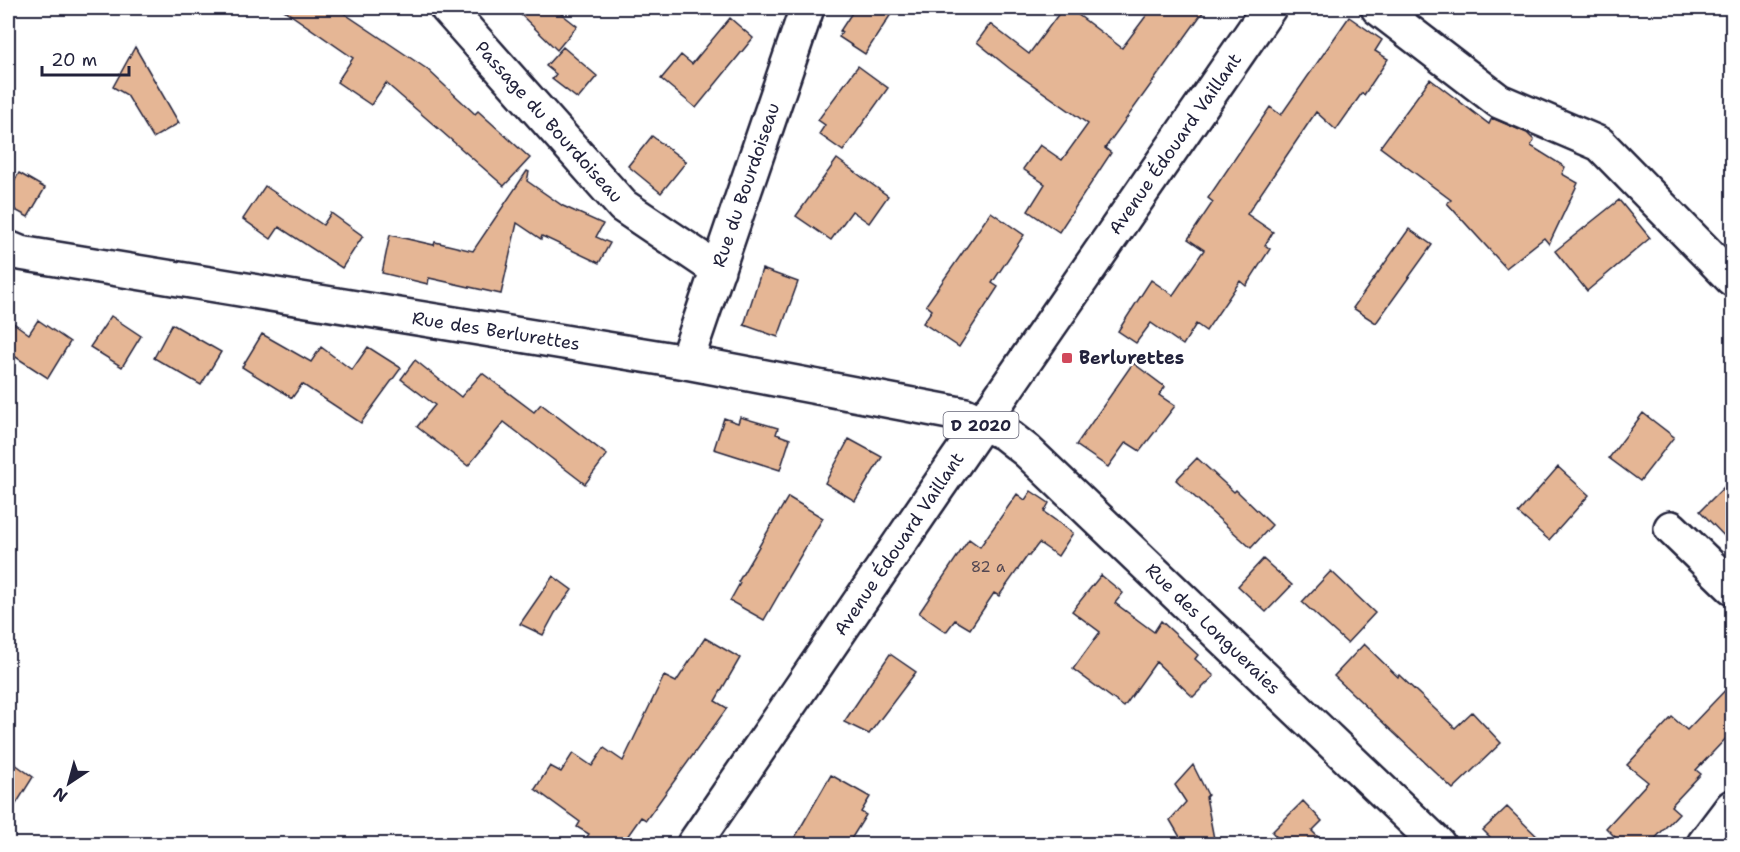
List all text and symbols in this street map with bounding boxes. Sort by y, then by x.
street label: Passage du Bourdoiseau [470,36,628,208]
scale bar [42,39,129,77]
text: 20 m [51,48,97,72]
street label: Avenue Édouard Vaillant [1103,48,1247,239]
street label: Rue du Bourdoiseau [707,100,785,270]
street label: Rue des Berlurettes [410,306,582,356]
place label: Berlurettes [1079,346,1184,370]
marker: Berlurettes [1060,351,1074,365]
road number: D 2020 [944,412,1018,438]
street label: Avenue Édouard Vaillant [829,448,969,640]
house number: 82 a [971,557,1006,577]
street label: Rue des Longueraies [1140,558,1286,700]
north arrow [39,753,99,813]
text: N [49,783,72,807]

